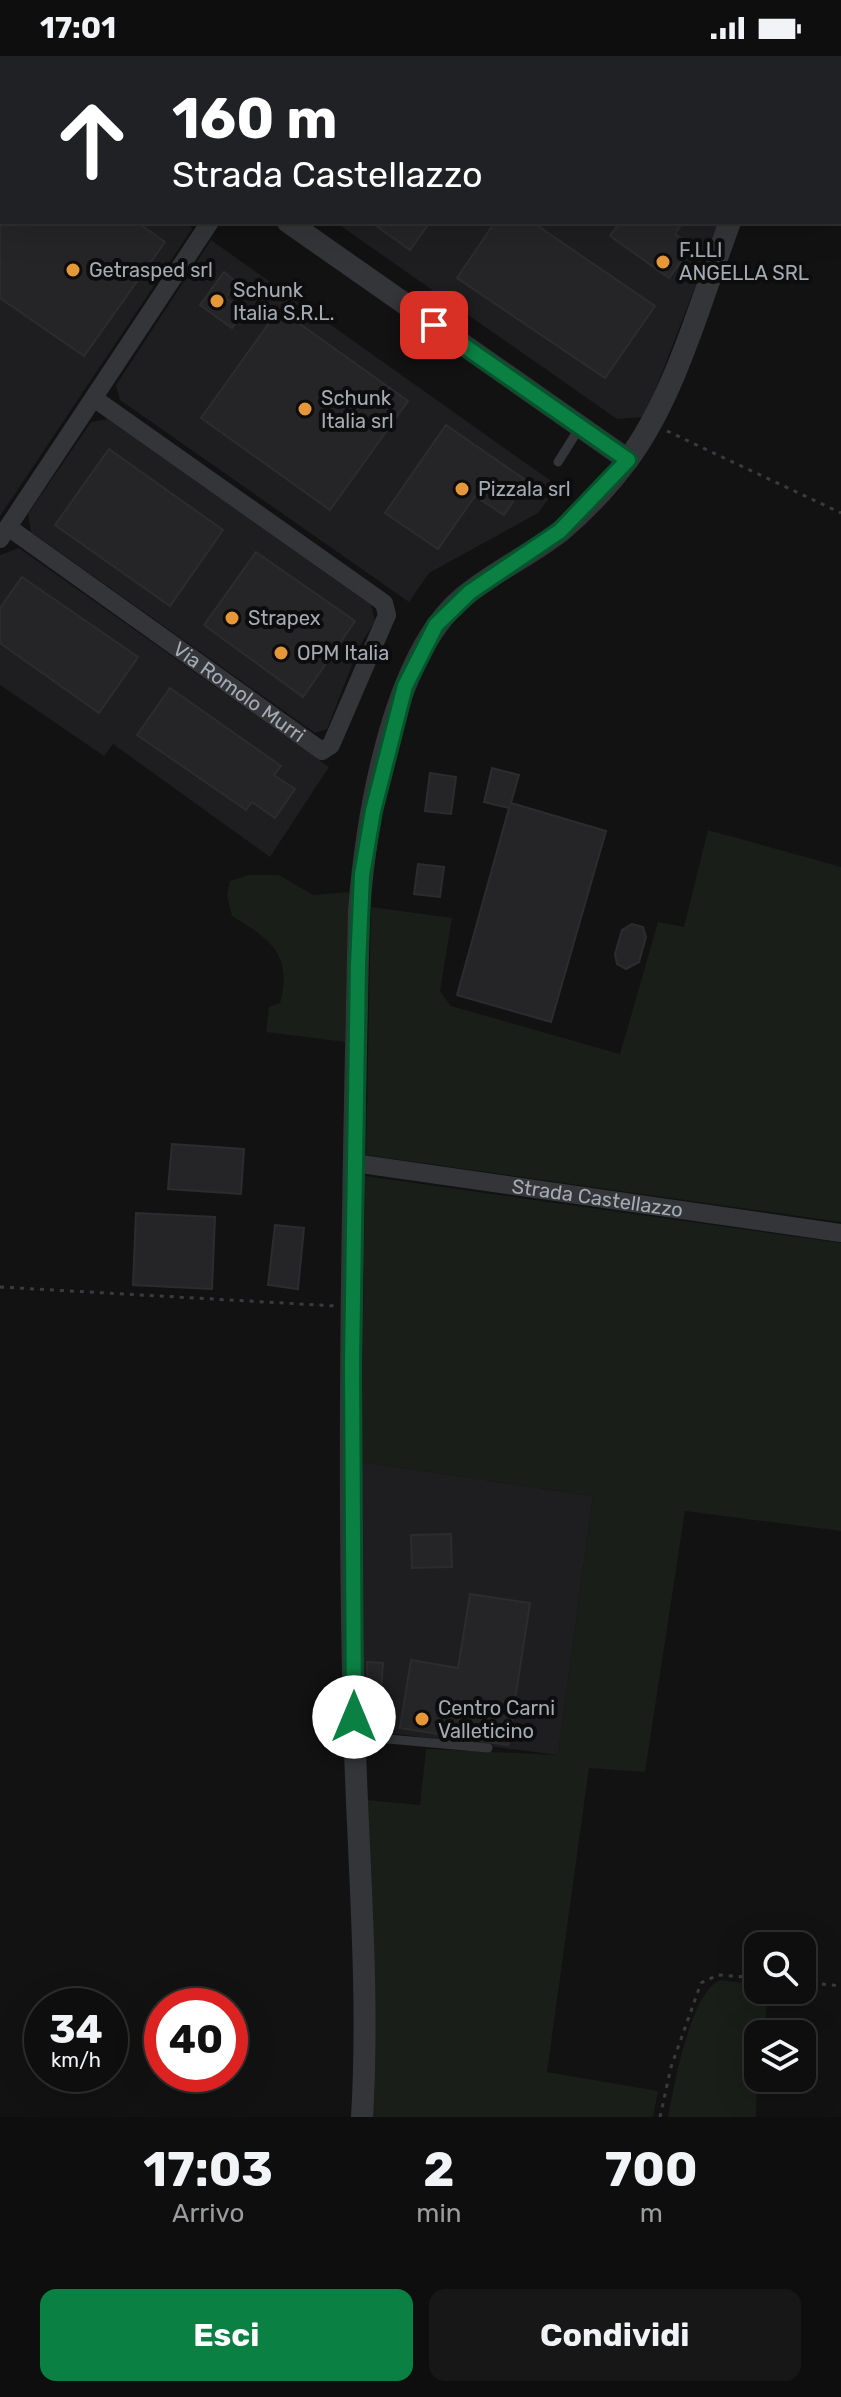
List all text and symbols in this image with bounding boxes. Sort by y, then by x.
text: 17:01 [40,10,116,46]
text: 160 m [172,86,338,152]
icon: ahead [40,88,144,192]
text: Strada Castellazzo [172,153,483,196]
place label: F.LLI ANGELLA SRL [679,238,809,285]
marker: F.LLI ANGELLA SRL [654,253,672,271]
place label: Getrasped srl [89,258,213,282]
marker: Getrasped srl [64,261,82,279]
place label: Schunk Italia S.R.L. [233,278,335,325]
pin [400,291,468,359]
marker: Schunk Italia S.R.L. [208,292,226,310]
icon: arrive [412,303,456,347]
place label: Schunk Italia srl [321,386,394,433]
marker: Schunk Italia srl [296,400,314,418]
place label: Pizzala srl [478,477,571,501]
marker: Pizzala srl [453,480,471,498]
place label: Strapex [248,606,321,630]
marker: Strapex [223,609,241,627]
street label: Via Romolo Murri [168,637,310,747]
place label: OPM Italia [297,641,389,665]
marker: OPM Italia [272,644,290,662]
street label: Strada Castellazzo [510,1174,685,1222]
position arrow [312,1675,396,1759]
place label: Centro Carni Valleticino [438,1696,555,1743]
marker: Centro Carni Valleticino [413,1710,431,1728]
map controls [744,1932,816,2092]
button: search [744,1932,816,2004]
speed limit sign: 40 [144,1988,248,2092]
text: 34 [49,2006,103,2053]
button: layers [744,2020,816,2092]
text: km/h [51,2048,101,2072]
text: 17:03 [143,2141,273,2198]
text: 2 [423,2141,455,2198]
text: 700 [605,2141,698,2198]
text: Arrivo [172,2198,244,2229]
text: min [416,2198,462,2229]
text: m [640,2198,663,2229]
button: Esci [40,2289,413,2381]
button: Condividi [429,2289,801,2381]

